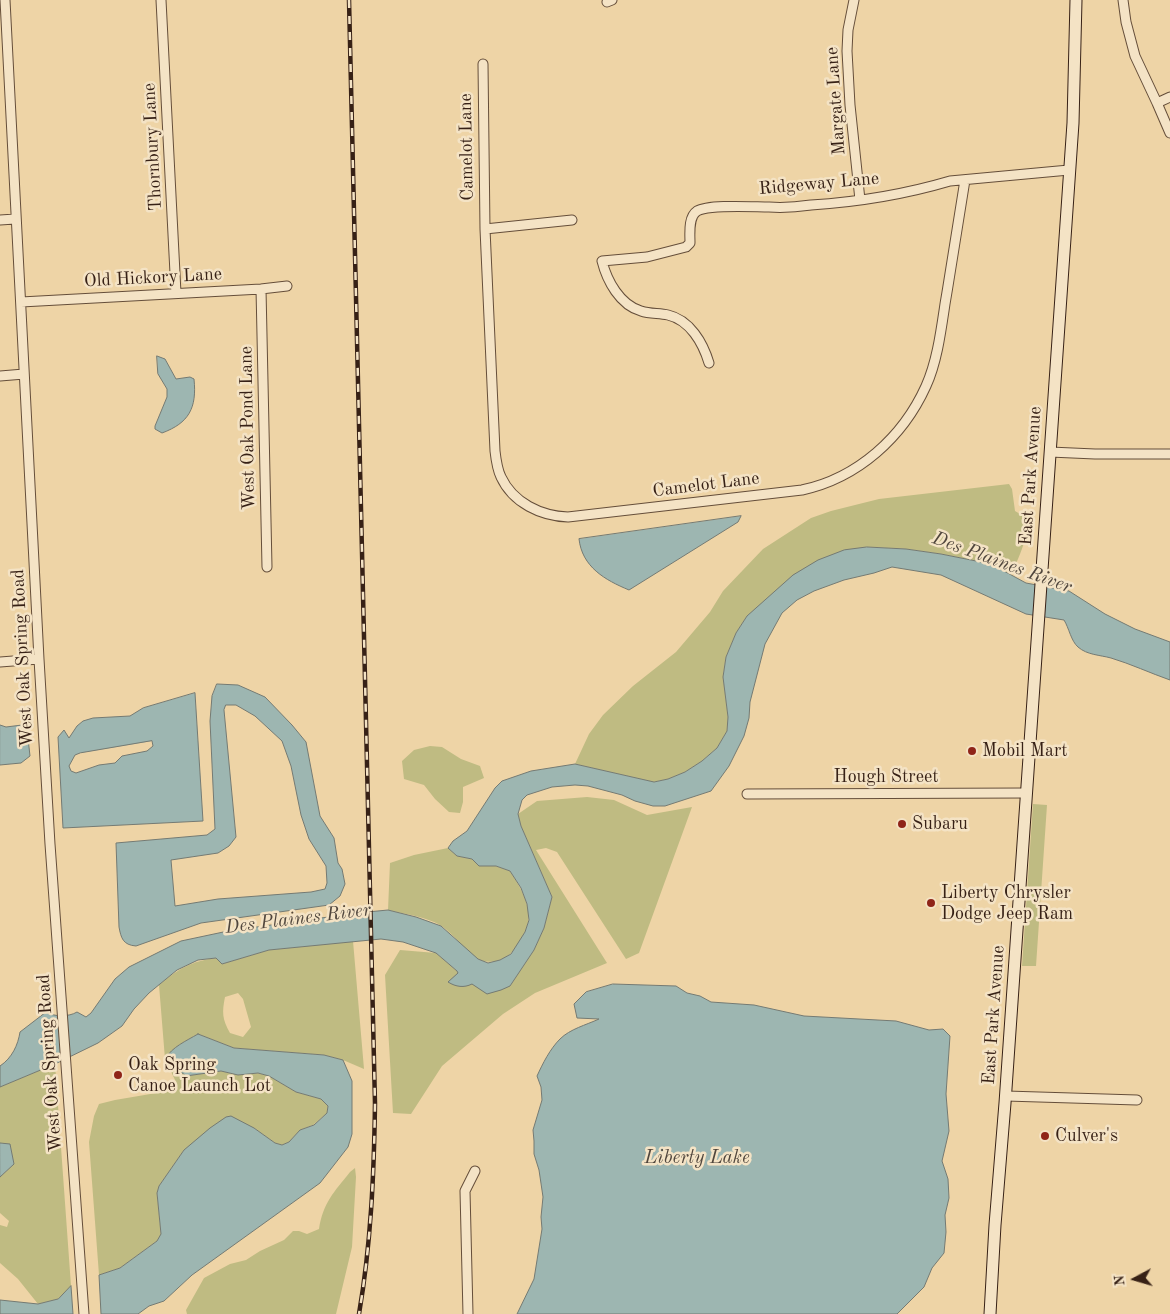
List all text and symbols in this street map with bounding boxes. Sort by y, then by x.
street label: Margate Lane [821,46,851,156]
street label: Thornbury Lane [139,82,167,212]
street label: Camelot Lane [455,93,479,201]
street label: Ridgeway Lane [758,168,880,200]
street label: Old Hickory Lane [84,264,222,292]
street label: West Oak Pond Lane [236,346,260,510]
street label: East Park Avenue [1015,406,1047,546]
street label: Camelot Lane [651,468,761,502]
water label: Des Plaines River [929,527,1075,599]
street label: West Oak Spring Road [8,568,38,748]
place label: Mobil Mart [982,740,1068,762]
marker: Mobil Mart [966,745,978,757]
street label: Hough Street [834,766,938,788]
place label: Subaru [912,813,968,835]
marker: Subaru [896,818,908,830]
place label: Liberty Chrysler Dodge Jeep Ram [941,882,1073,924]
marker: Liberty Chrysler Dodge Jeep Ram [925,897,937,909]
water label: Des Plaines River [224,899,372,939]
street label: East Park Avenue [978,945,1010,1085]
street label: West Oak Spring Road [33,973,67,1153]
place label: Oak Spring Canoe Launch Lot [128,1054,271,1096]
marker: Oak Spring Canoe Launch Lot [112,1069,124,1081]
place label: Culver's [1055,1125,1118,1147]
marker: Culver's [1039,1130,1051,1142]
water label: Liberty Lake [644,1147,750,1169]
north arrow [1110,1254,1160,1304]
text: N [1113,1275,1128,1287]

